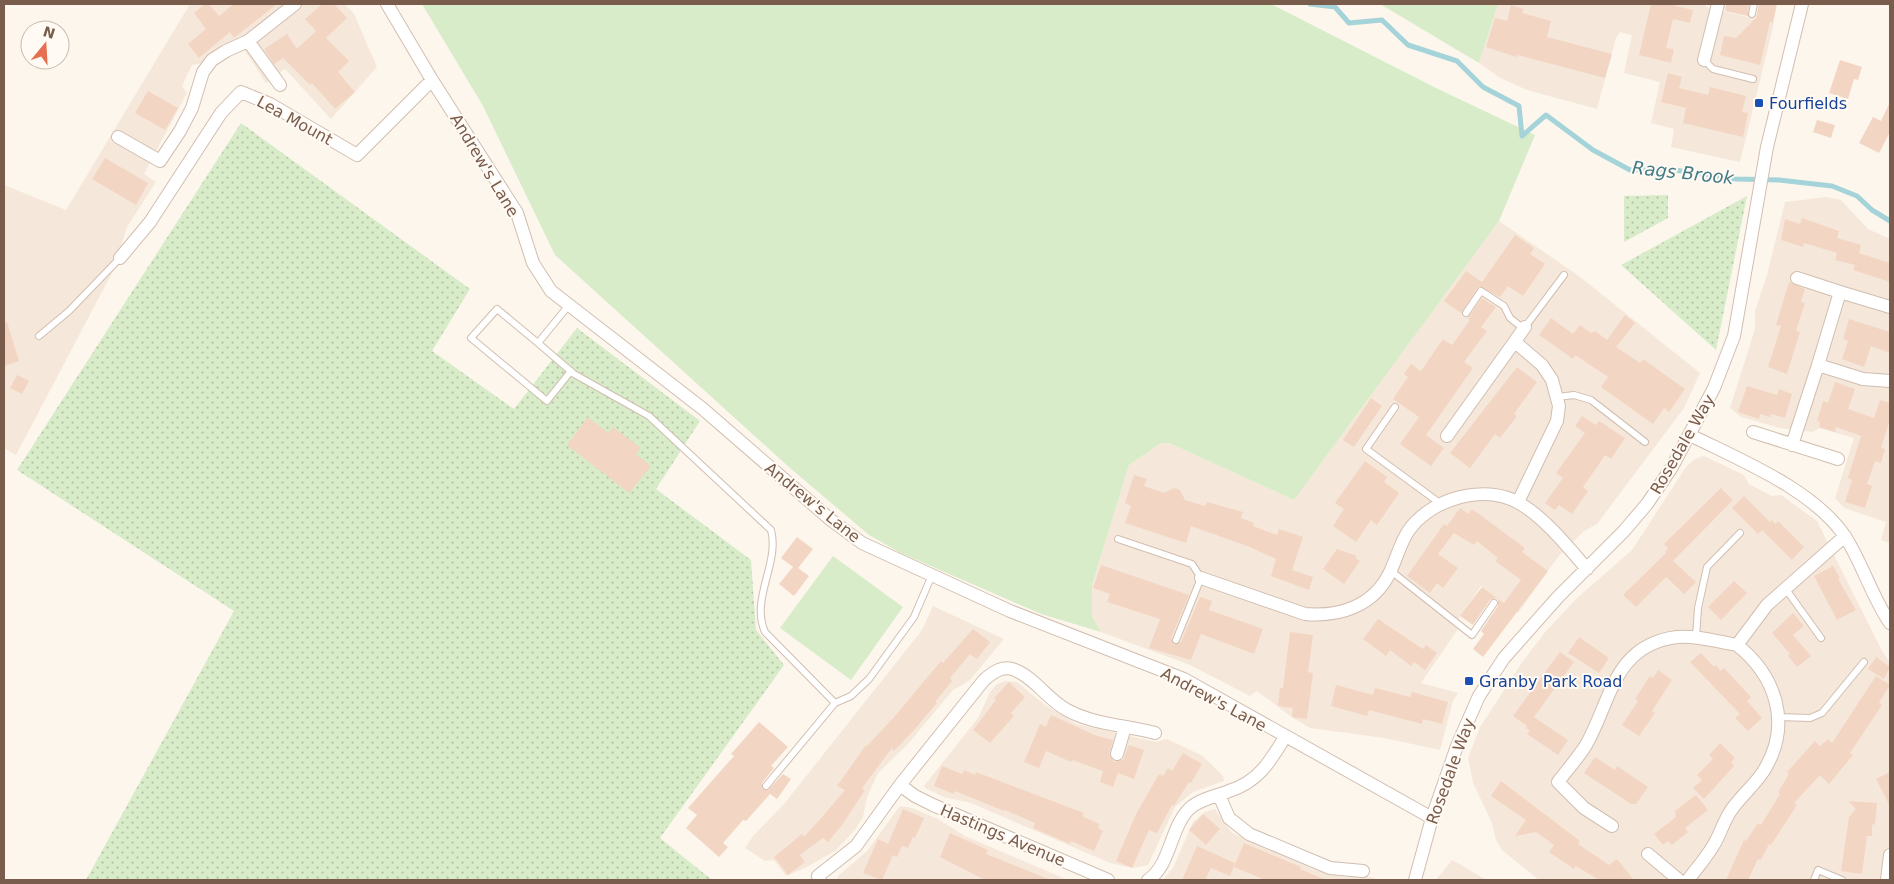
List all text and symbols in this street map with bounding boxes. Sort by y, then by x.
north arrow [20,20,70,70]
text: N [41,23,57,42]
street label: Lea Mount [254,92,336,149]
place label: Fourfields [1769,94,1847,113]
marker: Fourfields [1753,97,1765,109]
street label: Andrew's Lane [446,110,523,220]
water label: Rags Brook [1631,157,1737,188]
street label: Rosedale Way [1646,391,1719,497]
street label: Andrew's Lane [761,458,864,547]
street label: Andrew's Lane [1158,664,1270,735]
place label: Granby Park Road [1479,672,1622,691]
marker: Granby Park Road [1463,675,1475,687]
street label: Rosedale Way [1422,715,1479,827]
street label: Hastings Avenue [937,801,1068,870]

